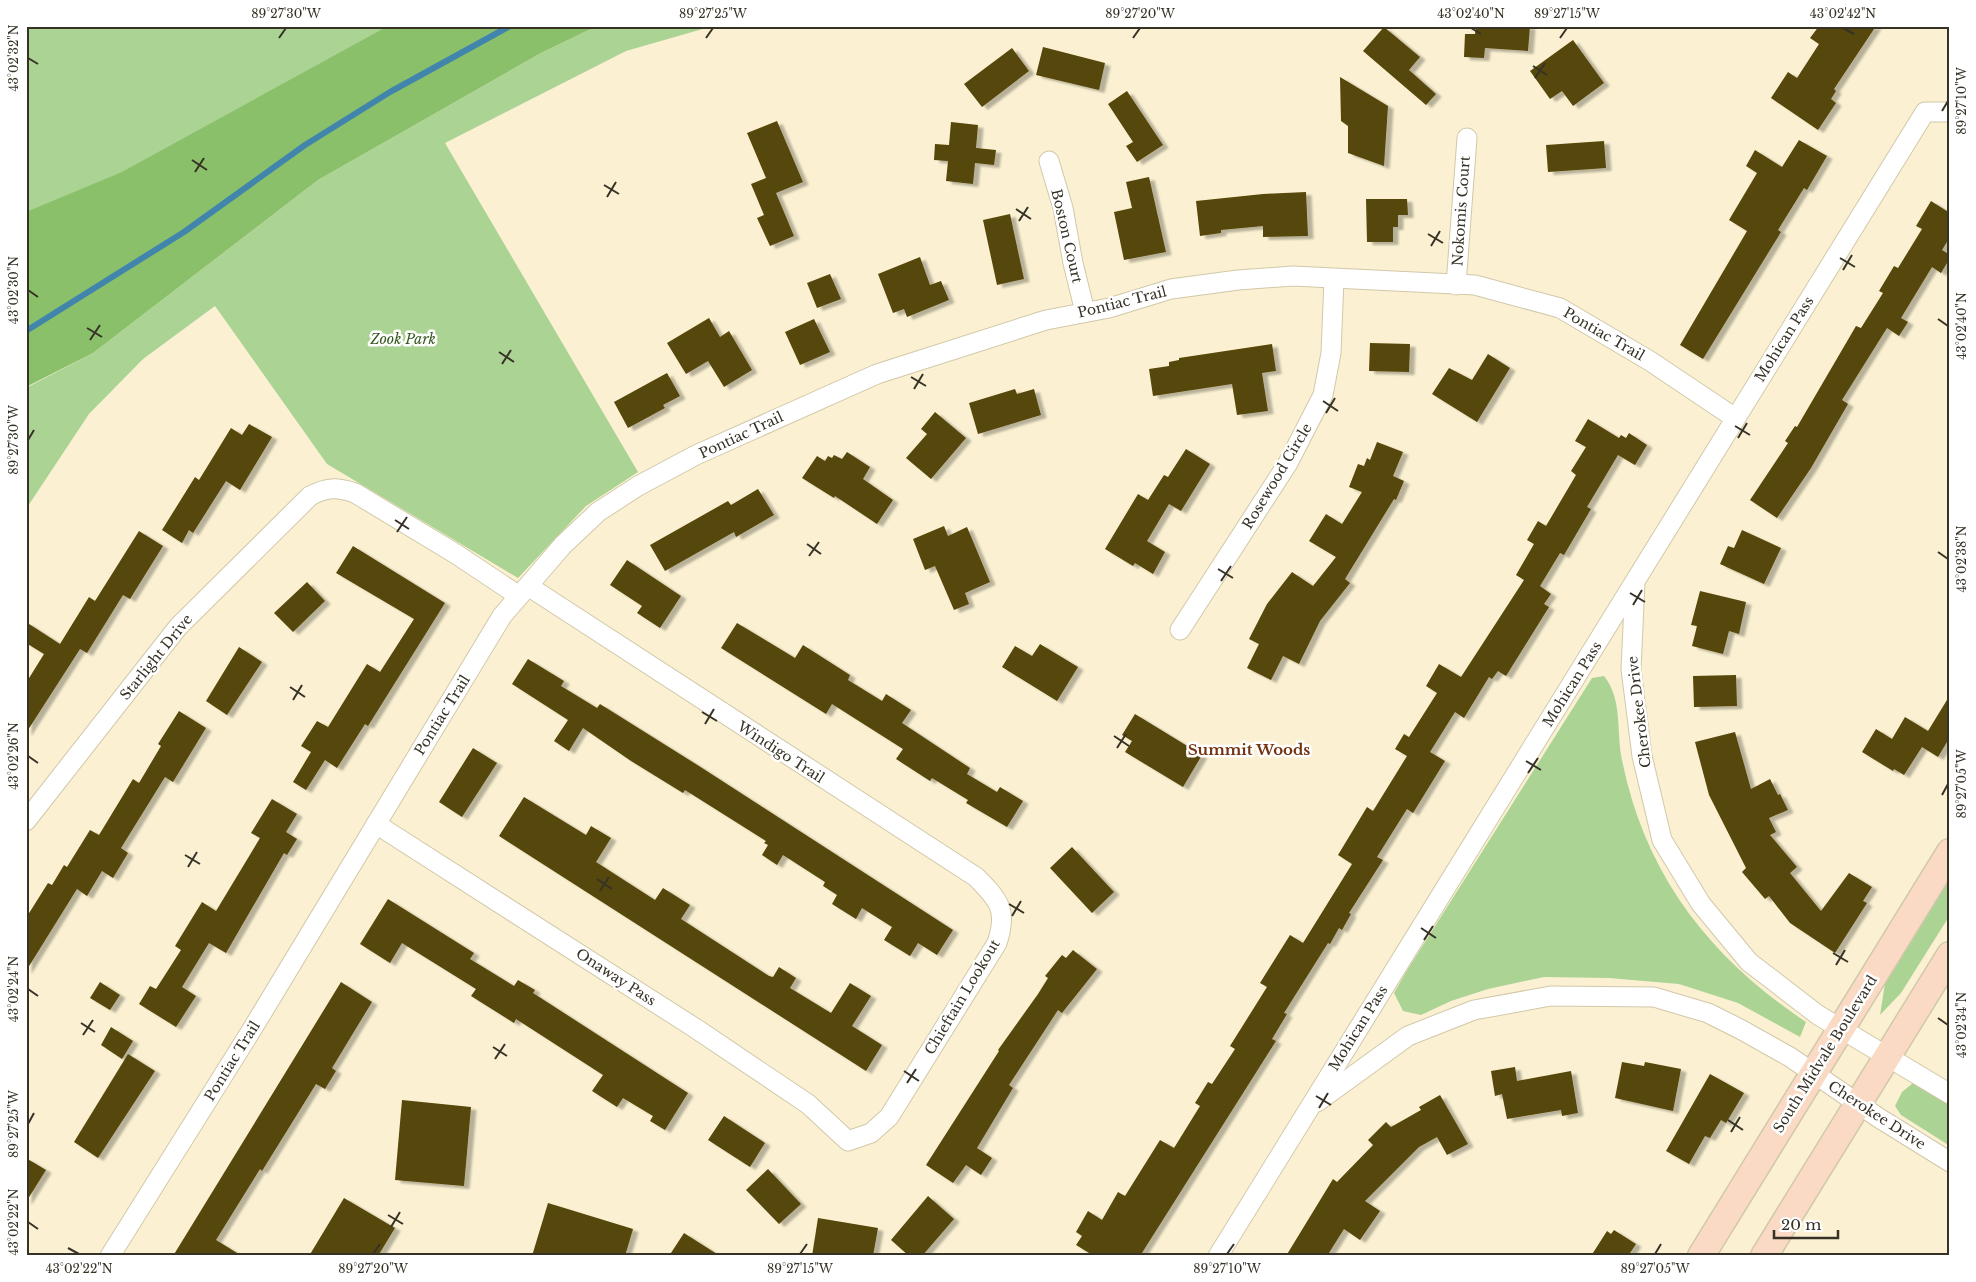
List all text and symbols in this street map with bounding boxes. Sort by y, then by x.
text: 89°27'30"W [251,6,322,21]
text: 89°27'25"W [679,6,748,21]
text: 89°27'20"W [1105,6,1176,21]
text: 43°02'40"N [1437,6,1505,21]
text: 89°27'15"W [1534,6,1601,21]
text: 43°02'42"N [1810,6,1876,21]
text: 43°02'32"N [6,24,21,92]
text: 89°27'10"W [1954,66,1969,135]
street label: Nokomis Court [1448,155,1474,267]
street label: Boston Court [1047,187,1087,286]
text: 43°02'30"N [6,256,21,324]
street label: Pontiac Trail [1076,282,1169,322]
text: 43°02'40"N [1954,292,1969,360]
street label: Mohican Pass [1751,293,1817,385]
street label: Pontiac Trail [1560,303,1648,365]
park label: Zook Park [369,330,436,348]
text: 89°27'30"W [6,404,21,475]
street label: Pontiac Trail [696,407,786,462]
street label: Rosewood Circle [1238,420,1316,532]
text: 43°02'38"N [1954,525,1969,593]
street label: Starlight Drive [116,610,196,704]
street label: Mohican Pass [1539,638,1605,730]
street label: Cherokee Drive [1623,655,1655,769]
street label: Pontiac Trail [410,671,474,758]
street label: Windigo Trail [733,717,828,787]
text: 43°02'26"N [6,722,21,790]
district label: Summit Woods [1188,740,1310,759]
text: 89°27'05"W [1954,749,1969,819]
street label: Chieftain Lookout [920,935,1004,1058]
street label: Onaway Pass [572,944,660,1010]
text: 43°02'24"N [6,956,21,1022]
street label: South Midvale Boulevard [1769,971,1881,1136]
street label: Mohican Pass [1325,982,1391,1074]
text: 43°02'34"N [1954,992,1969,1058]
street label: Pontiac Trail [200,1017,264,1104]
street label: Cherokee Drive [1825,1077,1929,1153]
text: 89°27'25"W [6,1089,21,1158]
text: 43°02'22"N [6,1188,21,1256]
scale bar [1774,1207,1837,1239]
text: 20 m [1781,1215,1821,1234]
text: 43°02'22"N [45,1261,113,1276]
text: 89°27'20"W [338,1261,409,1276]
text: 89°27'15"W [767,1261,834,1276]
text: 89°27'10"W [1193,1261,1262,1276]
text: 89°27'05"W [1620,1261,1690,1276]

